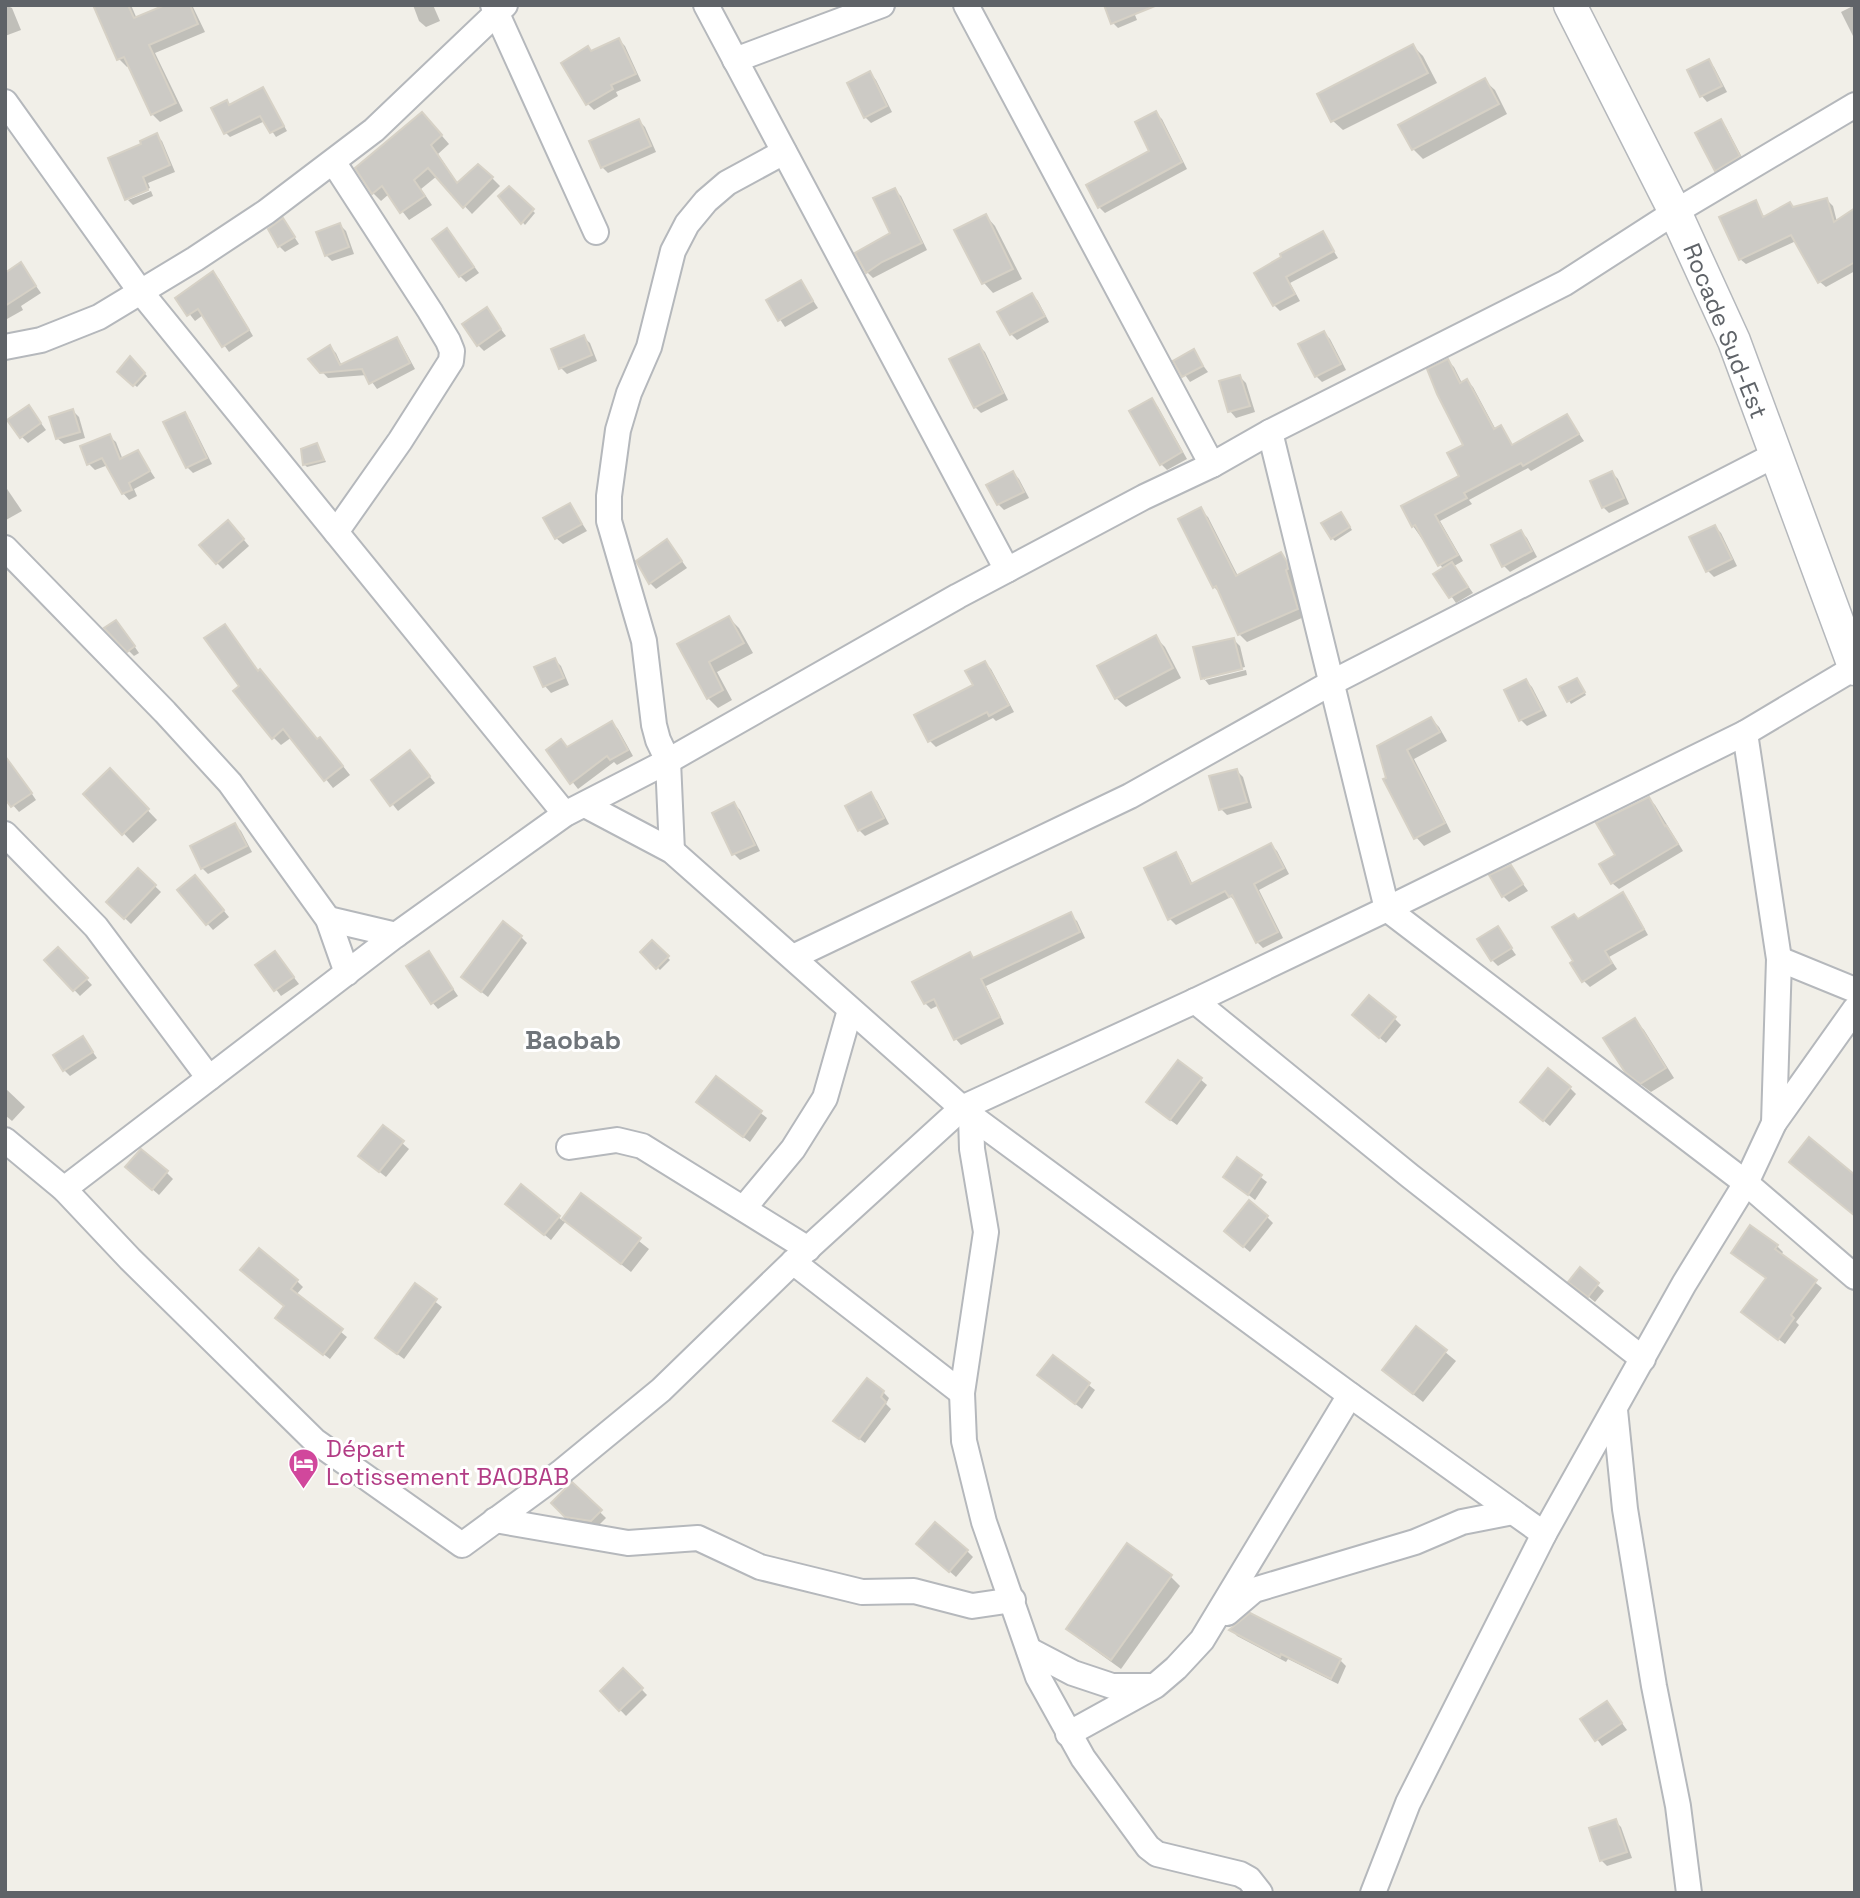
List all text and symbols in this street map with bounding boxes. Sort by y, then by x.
street label: Rocade Sud-Est [1676,239,1775,423]
district label: Baobab [525,1023,621,1057]
place label: Départ Lotissement BAOBAB [326,1433,569,1492]
hotel icon: Départ Lotissement BAOBAB [286,1446,320,1490]

